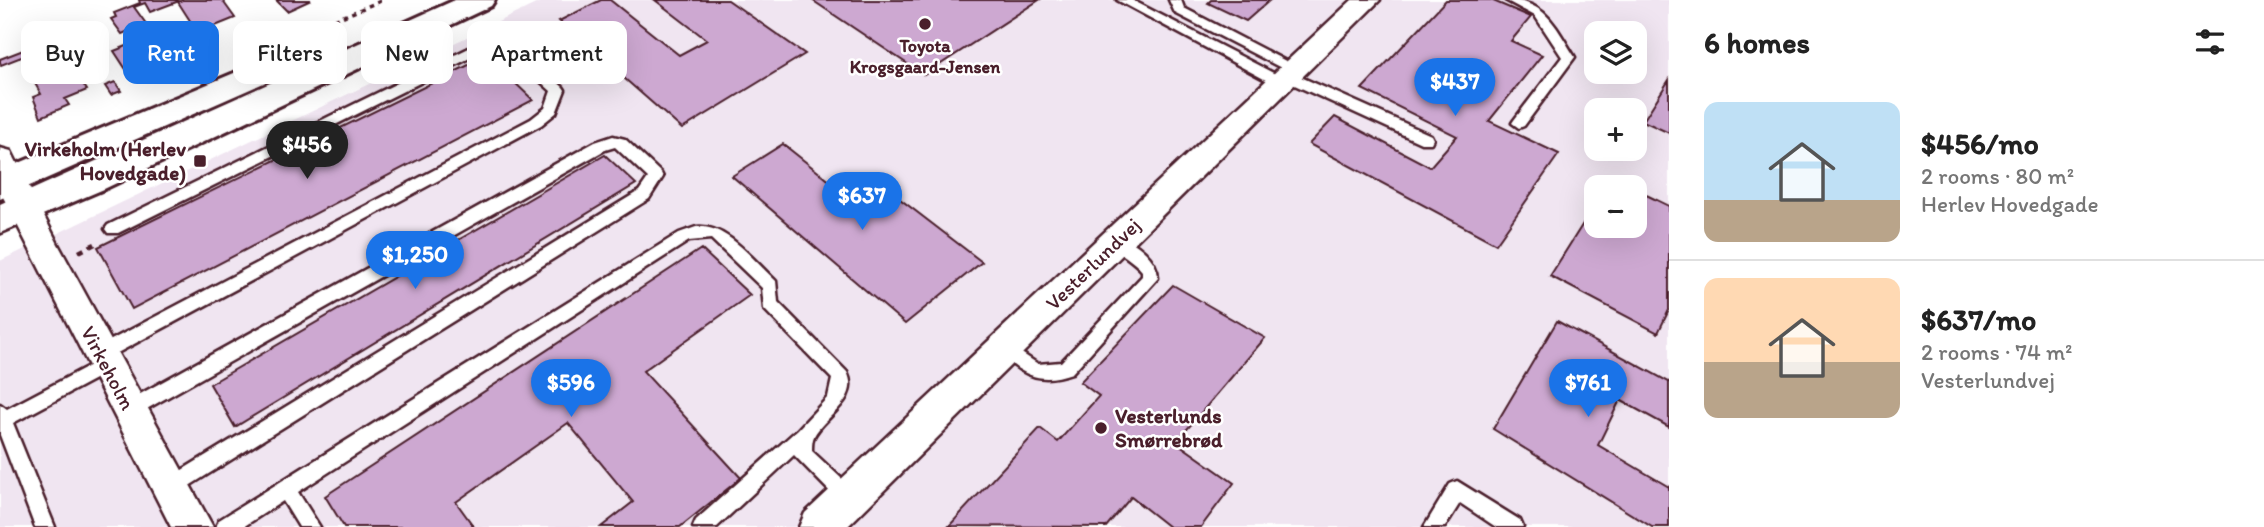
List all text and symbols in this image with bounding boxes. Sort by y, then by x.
marker: Toyota Krogsgaard-Jensen [917,16,933,32]
chip: Buy [21,21,109,84]
chip: Rent [123,21,219,84]
chip: Filters [233,21,347,84]
chip: New [361,21,453,84]
chip: Apartment [467,21,627,84]
map controls [1584,21,1647,238]
button: layers [1584,21,1647,84]
icon: filters [2191,23,2229,61]
text: 6 homes [1704,24,1810,61]
place label: Toyota Krogsgaard-Jensen [850,35,1001,78]
pin: $437 [1414,58,1496,118]
text: $437 [1430,67,1480,95]
button: + [1584,98,1647,161]
pin: $456 [266,122,348,181]
text: $456/mo [1921,125,2039,162]
text: $456 [282,130,332,158]
icon: home [1760,130,1844,214]
place label: Virkeholm (Herlev Hovedgade) [24,136,186,186]
marker: Virkeholm (Herlev Hovedgade) [192,153,208,169]
text: 2 rooms · 80 m² [1921,162,2074,190]
pin: $637 [821,173,903,232]
button: − [1584,175,1647,238]
text: $637 [838,181,886,209]
text: Herlev Hovedgade [1921,190,2099,218]
street label: Vesterlundvej [1040,212,1145,315]
pin: $1,250 [358,232,472,291]
text: $1,250 [382,240,448,268]
text: $637/mo [1921,301,2036,338]
icon: home [1760,306,1844,390]
street label: Virkeholm [76,322,141,414]
text: 2 rooms · 74 m² [1921,338,2073,366]
pin: $596 [530,360,612,419]
pin: $761 [1547,360,1629,419]
text: Vesterlundvej [1921,366,2055,394]
text: $596 [547,368,595,396]
text: $761 [1565,368,1611,396]
place label: Vesterlunds Smørrebrød [1115,403,1223,452]
marker: Vesterlunds Smørrebrød [1093,420,1109,436]

